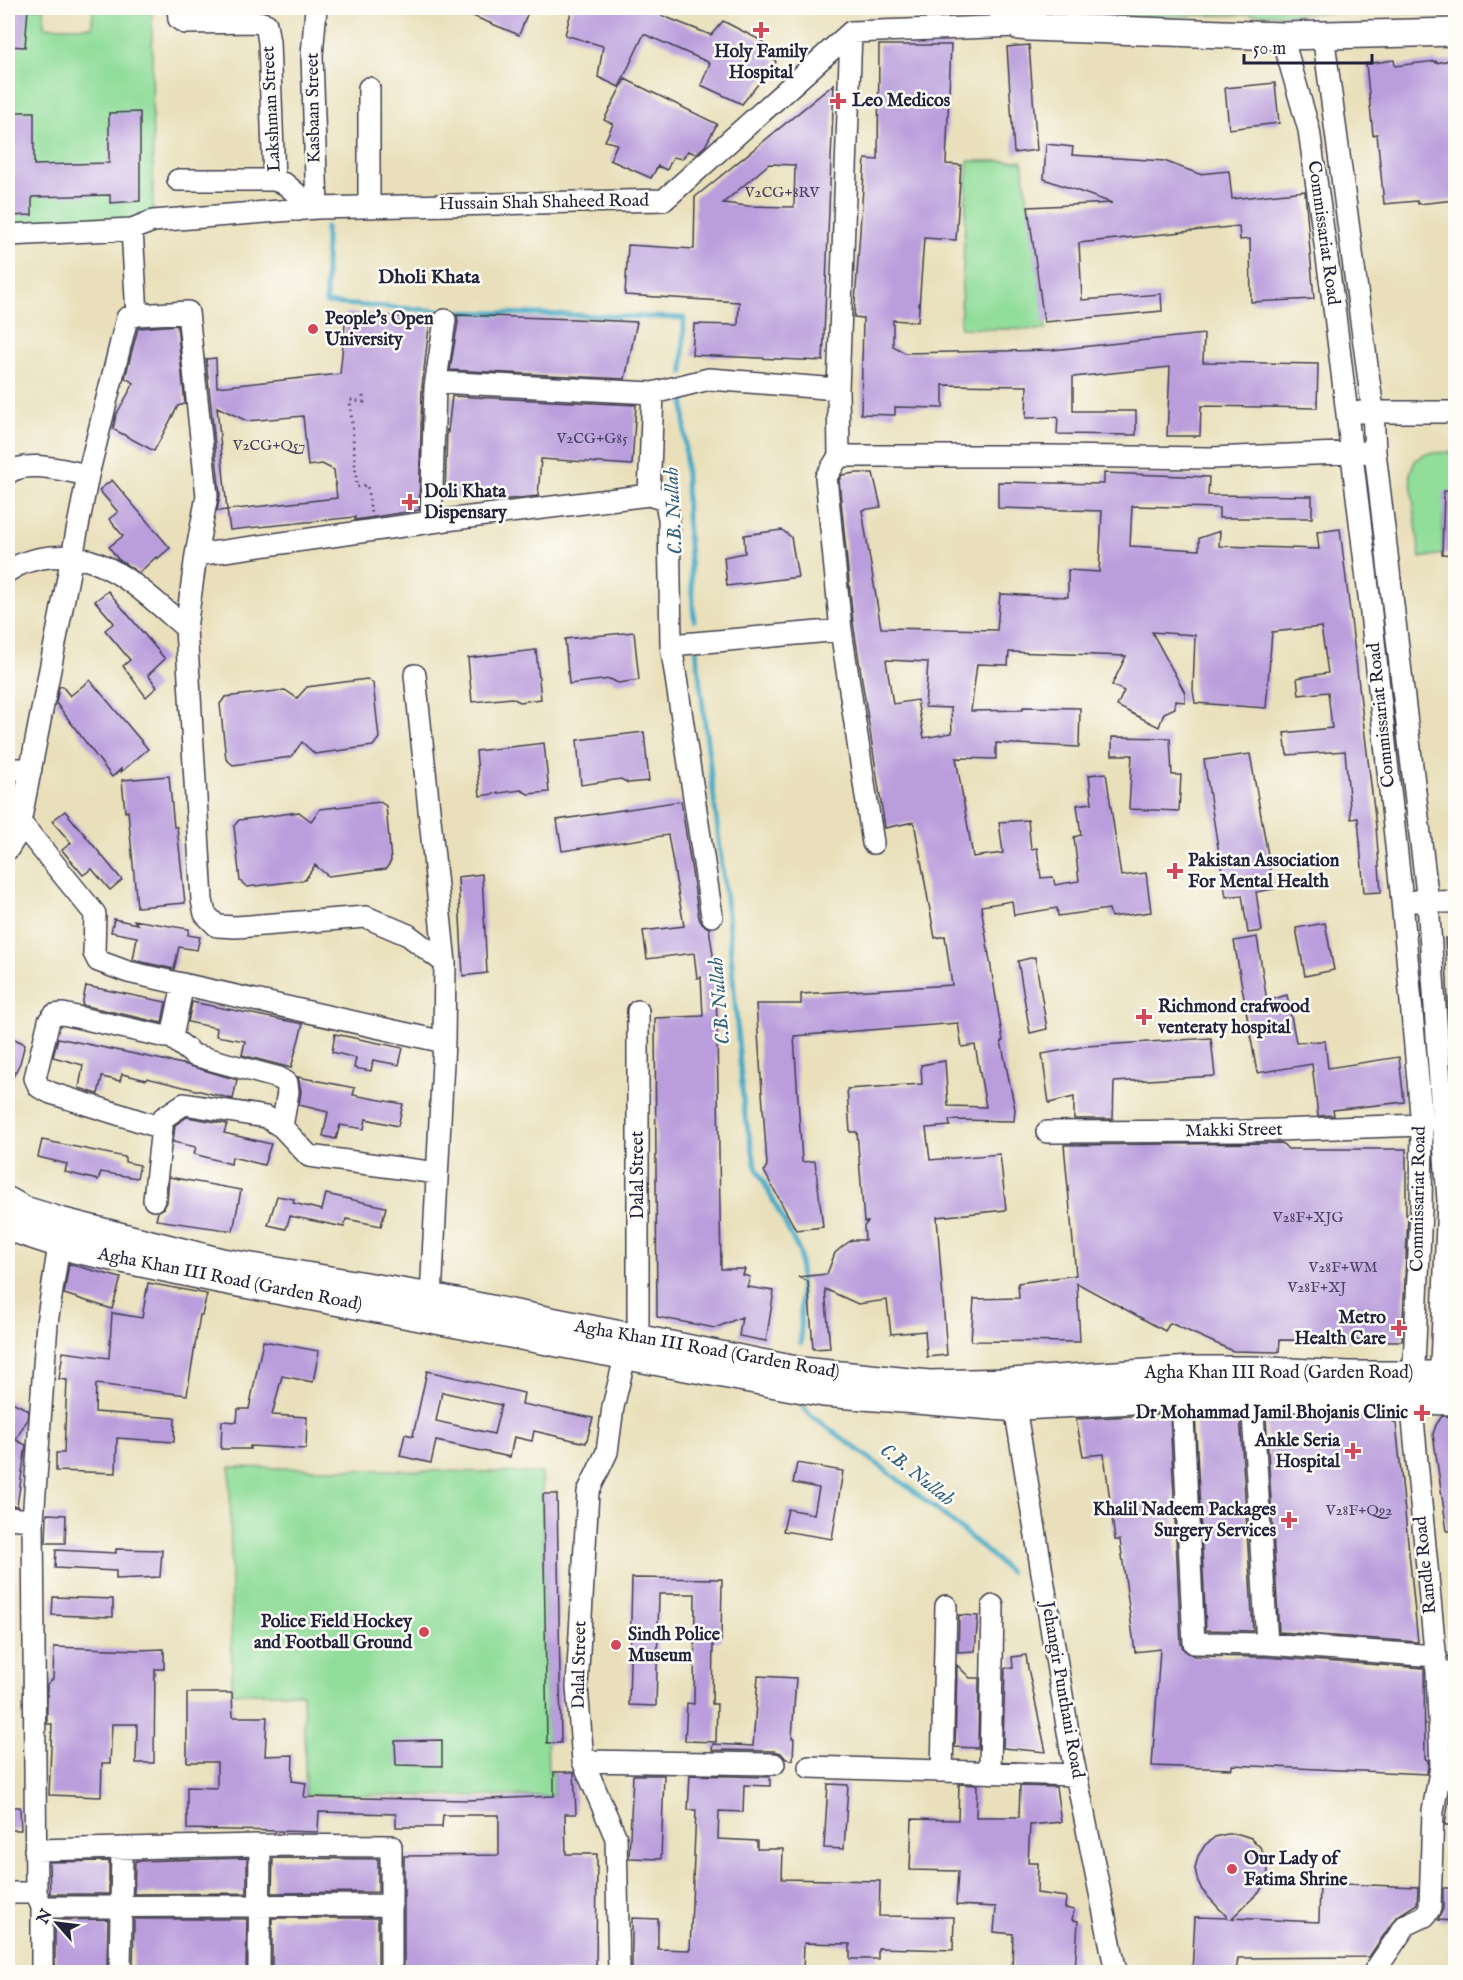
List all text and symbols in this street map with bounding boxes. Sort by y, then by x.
marker: Holy Family Hospital [752,21,770,39]
scale bar [1244,27,1372,65]
text: 50 m [1253,38,1286,61]
place label: Holy Family Hospital [714,41,809,85]
street label: Lakshman Street [257,45,287,173]
street label: Kasbaan Street [302,53,326,163]
place label: Leo Medicos [852,90,951,113]
marker: Leo Medicos [829,92,847,110]
street label: Commissariat Road [1301,159,1345,307]
house number: V2CG+8RV [744,183,820,202]
street label: Hussain Shah Shaheed Road [439,190,650,216]
district label: Dholi Khata [378,265,480,290]
place label: People's Open University [324,308,434,352]
marker: People's Open University [306,322,320,336]
house number: V2CG+G85 [555,429,628,448]
house number: V2CG+Q57 [232,436,305,455]
water label: C.B. Nullah [659,466,689,555]
place label: Doli Khata Dispensary [424,481,508,525]
marker: Doli Khata Dispensary [401,493,419,511]
street label: Commissariat Road [1363,641,1401,789]
place label: Pakistan Association For Mental Health [1188,850,1340,894]
marker: Pakistan Association For Mental Health [1166,862,1184,880]
water label: C.B. Nullah [704,956,736,1046]
place label: Richmond crafwood venteraty hospital [1157,996,1310,1040]
marker: Richmond crafwood venteraty hospital [1135,1008,1153,1026]
street label: Makki Street [1185,1119,1283,1143]
street label: Commissariat Road [1406,1126,1432,1272]
street label: Dalal Street [627,1131,650,1219]
house number: V28F+XJG [1272,1208,1343,1227]
street label: Agha Khan III Road (Garden Road) [95,1243,364,1317]
house number: V28F+WM [1307,1258,1378,1277]
house number: V28F+XJ [1287,1278,1346,1297]
place label: Metro Health Care [1295,1307,1387,1351]
street label: Agha Khan III Road (Garden Road) [572,1315,841,1385]
marker: Metro Health Care [1390,1319,1408,1337]
street label: Agha Khan III Road (Garden Road) [1144,1362,1413,1385]
place label: Dr Mohammad Jamil Bhojanis Clinic [1136,1402,1408,1425]
marker: Dr Mohammad Jamil Bhojanis Clinic [1413,1404,1431,1422]
place label: Ankle Seria Hospital [1254,1430,1341,1474]
water label: C.B. Nullah [875,1438,960,1512]
marker: Ankle Seria Hospital [1344,1442,1362,1460]
place label: Khalil Nadeem Packages Surgery Services [1093,1499,1277,1543]
house number: V28F+Q92 [1325,1501,1392,1520]
marker: Khalil Nadeem Packages Surgery Services [1280,1511,1298,1529]
street label: Randle Road [1409,1515,1443,1615]
street label: Jehangir Punthani Road [1035,1598,1089,1781]
place label: Police Field Hockey and Football Ground [254,1611,413,1655]
street label: Dalal Street [568,1621,592,1709]
place label: Sindh Police Museum [628,1624,721,1668]
marker: Police Field Hockey and Football Ground [417,1625,431,1639]
marker: Sindh Police Museum [609,1638,623,1652]
place label: Our Lady of Fatima Shrine [1244,1848,1348,1892]
marker: Our Lady of Fatima Shrine [1225,1862,1239,1876]
north arrow [27,1893,87,1953]
text: N [33,1906,58,1929]

